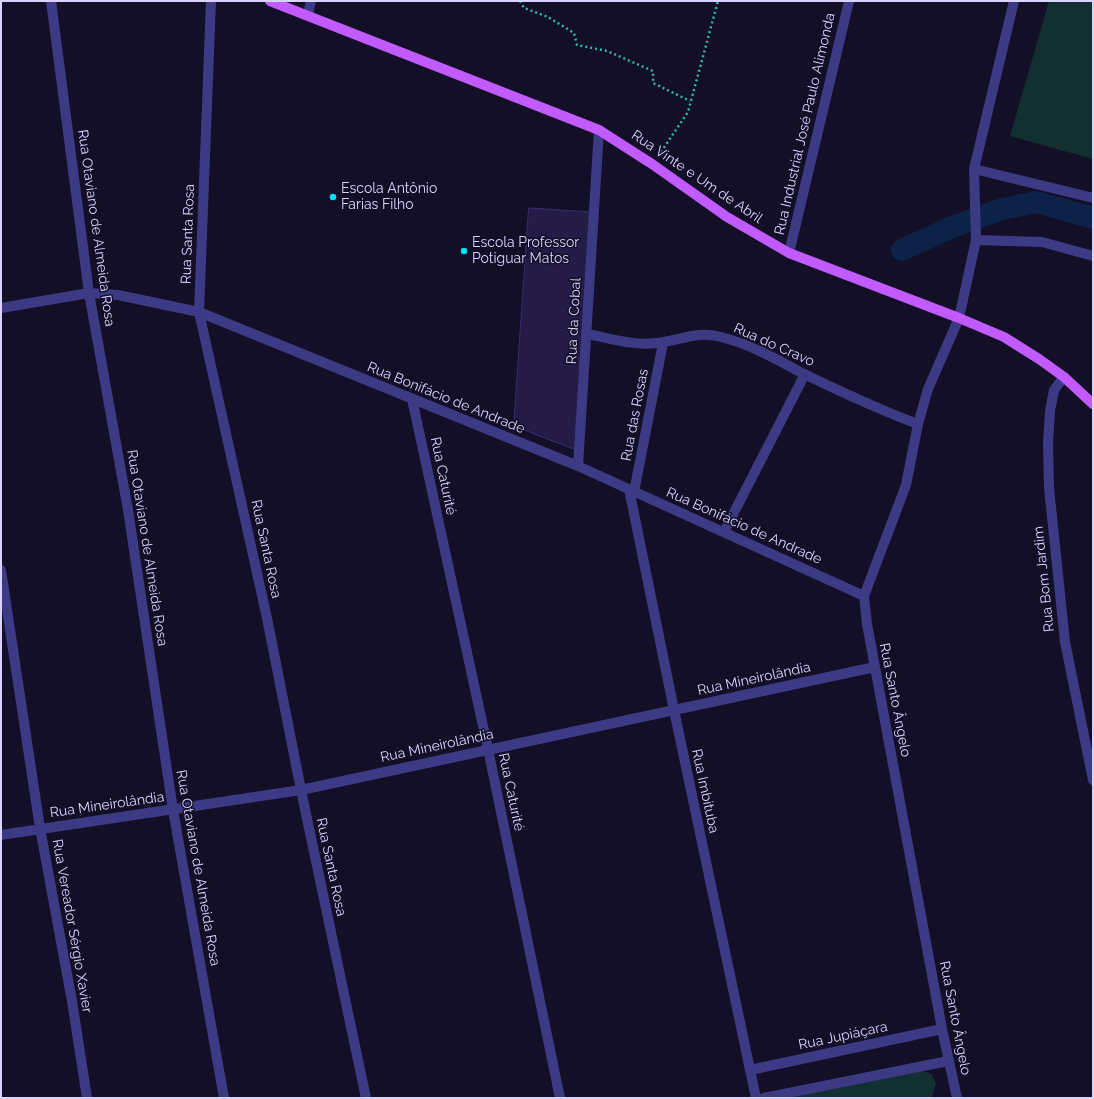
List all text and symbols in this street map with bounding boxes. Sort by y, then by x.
street label: Rua Industrial José Paulo Alimonda [771,11,839,237]
street label: Rua Vinte e Um de Abril [628,127,766,227]
street label: Rua Otaviano de Almeida Rosa [74,128,118,328]
place label: Escola Antônio Farias Filho [341,181,437,214]
street label: Rua Santa Rosa [178,184,198,284]
marker: Escola Antônio Farias Filho [328,192,338,202]
place label: Escola Professor Potiguar Matos [472,235,579,268]
marker: Escola Professor Potiguar Matos [459,246,469,256]
street label: Rua da Cobal [563,277,585,365]
street label: Rua do Cravo [731,320,817,370]
street label: Rua Bonifácio de Andrade [365,359,527,437]
street label: Rua das Rosas [618,367,652,463]
street label: Rua Caturité [427,435,459,517]
street label: Rua Otaviano de Almeida Rosa [123,449,171,647]
street label: Rua Bonifácio de Andrade [664,484,824,568]
street label: Rua Santa Rosa [247,498,285,600]
street label: Rua Bom Jardim [1030,525,1058,633]
street label: Rua Santo Ângelo [876,642,914,758]
street label: Rua Mineirolândia [696,659,812,699]
street label: Rua Mineirolândia [379,726,495,766]
street label: Rua Imbituba [688,747,722,835]
street label: Rua Caturité [495,751,527,833]
street label: Rua Otaviano de Almeida Rosa [172,769,224,967]
street label: Rua Mineirolândia [49,789,165,821]
street label: Rua Santa Rosa [312,816,350,918]
street label: Rua Vereador Sérgio Xavier [48,838,96,1014]
street label: Rua Santo Ângelo [936,960,974,1076]
street label: Rua Jupiáçara [797,1018,889,1054]

